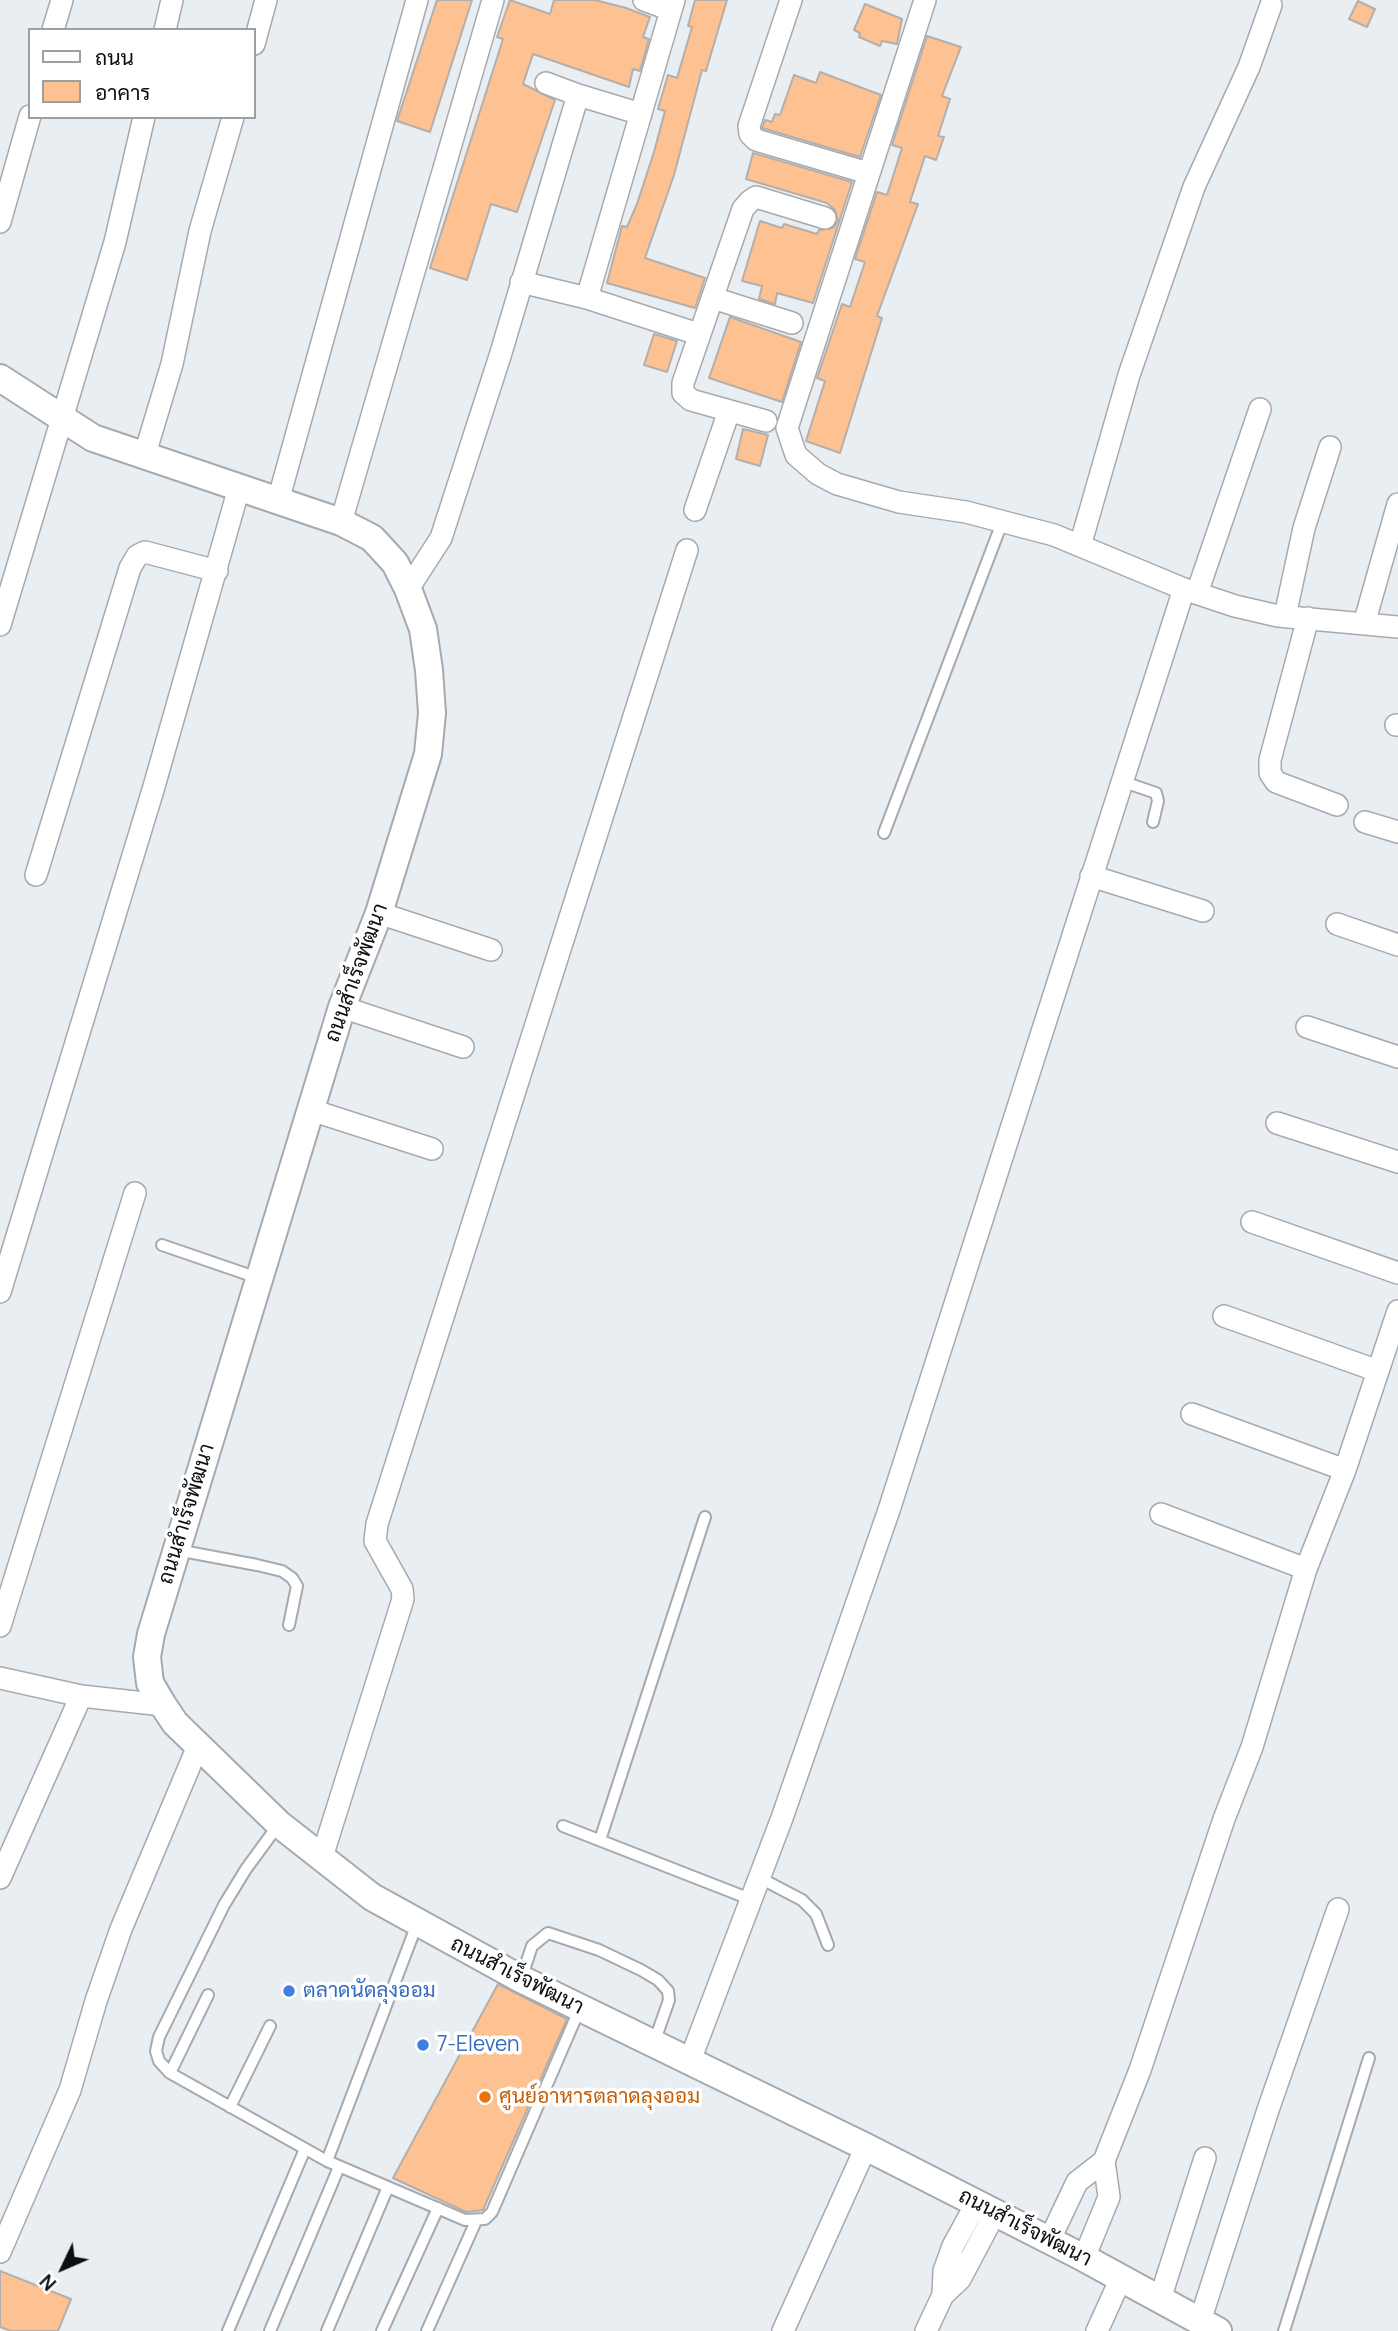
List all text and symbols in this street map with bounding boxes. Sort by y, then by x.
legend [28,28,256,119]
text: ถนน [95,43,134,71]
text: อาคาร [95,78,151,106]
street label: ถนนสำเร็จพัฒนา [320,900,394,1046]
street label: ถนนสำเร็จพัฒนา [154,1441,220,1587]
street label: ถนนสำเร็จพัฒนา [446,1932,588,2020]
place label: ตลาดนัดลุงออม [303,1978,436,2004]
marker: ตลาดนัดลุงออม [281,1983,297,1999]
place label: 7-Eleven [437,2032,519,2058]
marker: 7-Eleven [415,2037,431,2053]
place label: ศูนย์อาหารตลาดลุงออม [499,2084,700,2110]
marker: ศูนย์อาหารตลาดลุงออม [477,2089,493,2105]
street label: ถนนสำเร็จพัฒนา [954,2184,1096,2272]
north arrow [28,2233,98,2303]
text: N [34,2269,62,2297]

